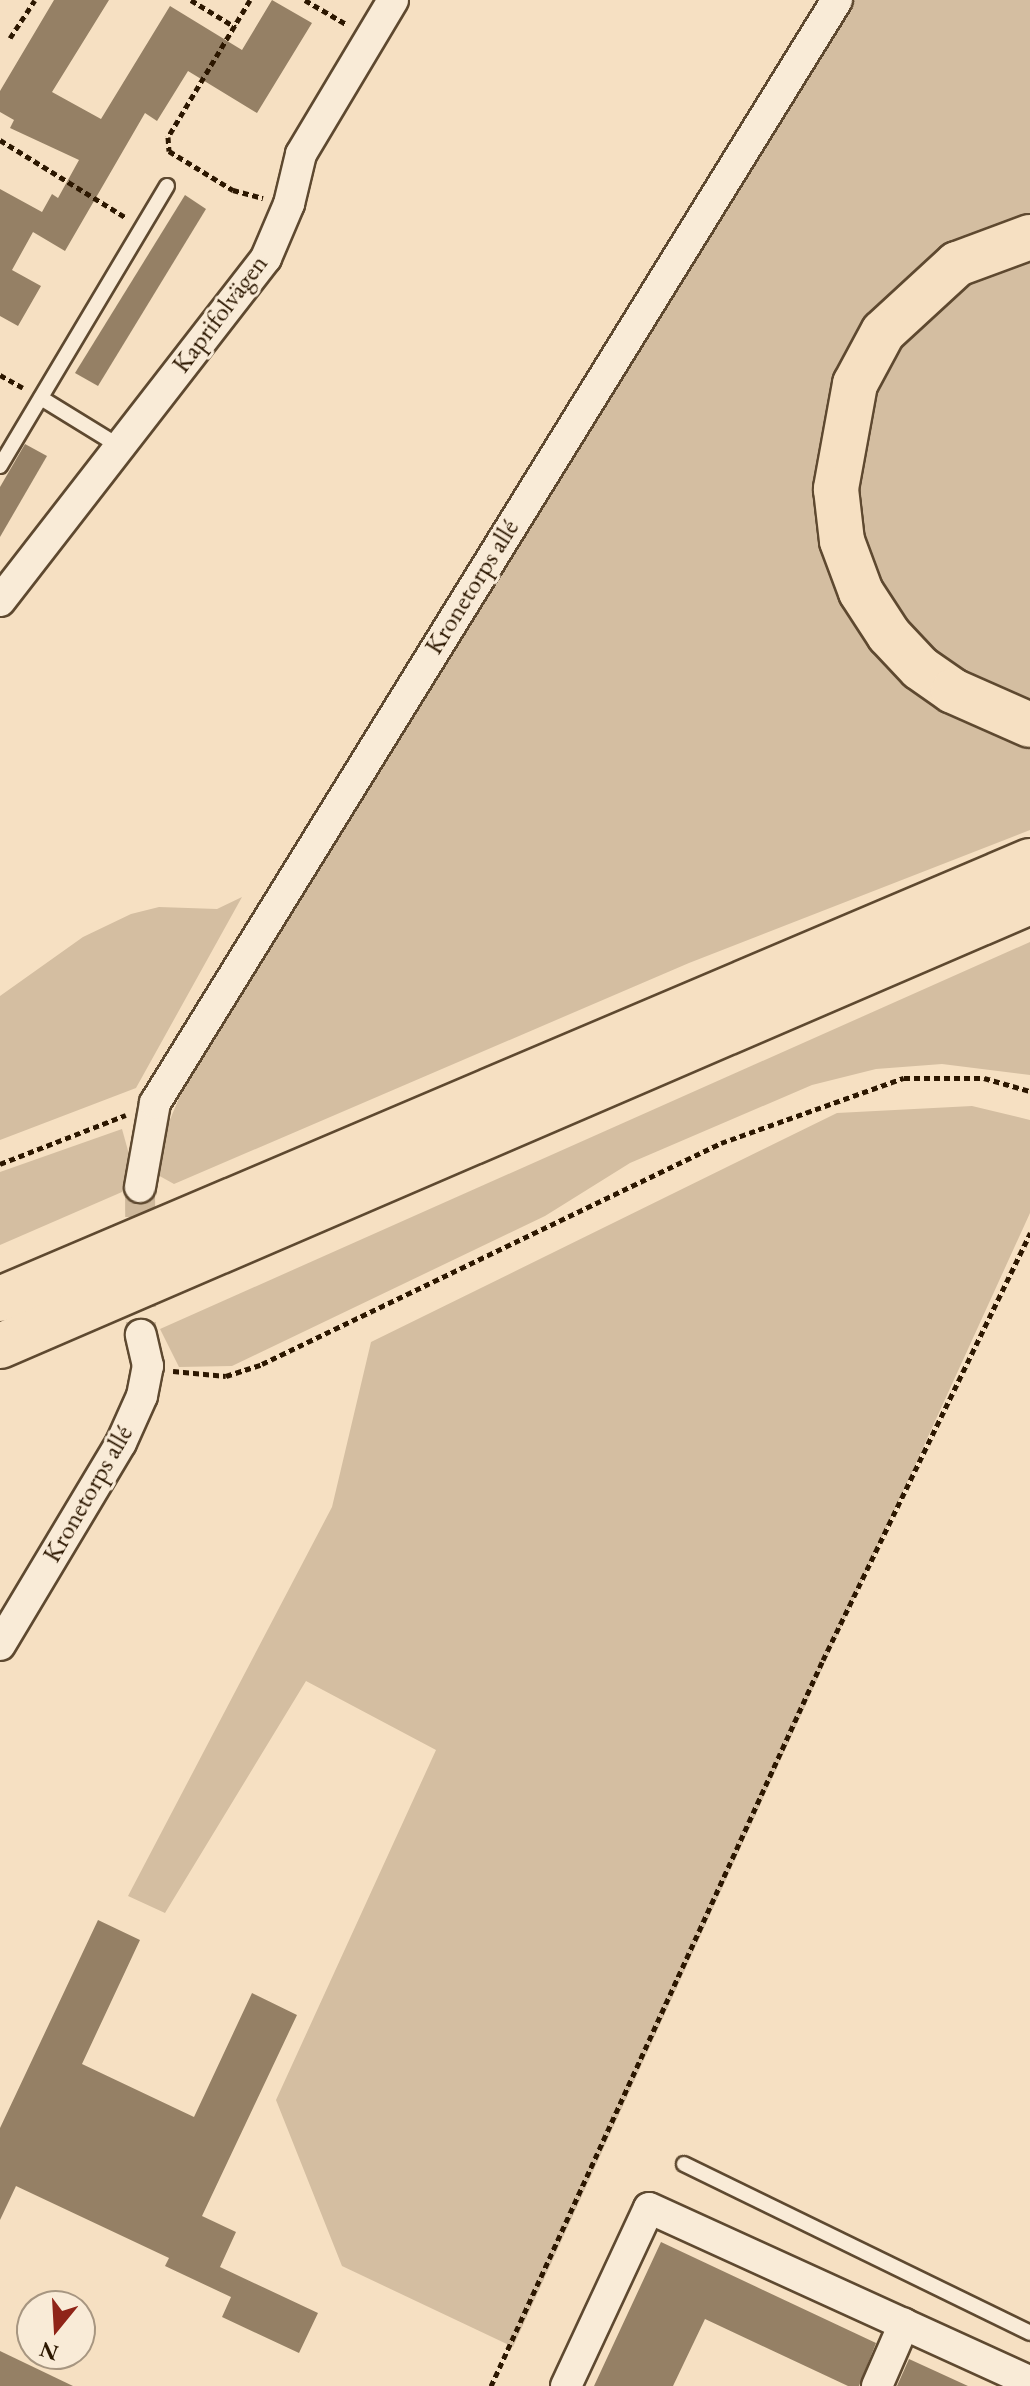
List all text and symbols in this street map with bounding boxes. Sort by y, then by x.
street label: Kaprifolvägen [166,249,274,379]
street label: Kronetorps allé [418,514,526,660]
street label: Kronetorps allé [36,1420,140,1568]
north arrow [16,2290,96,2370]
text: N [36,2335,62,2368]

